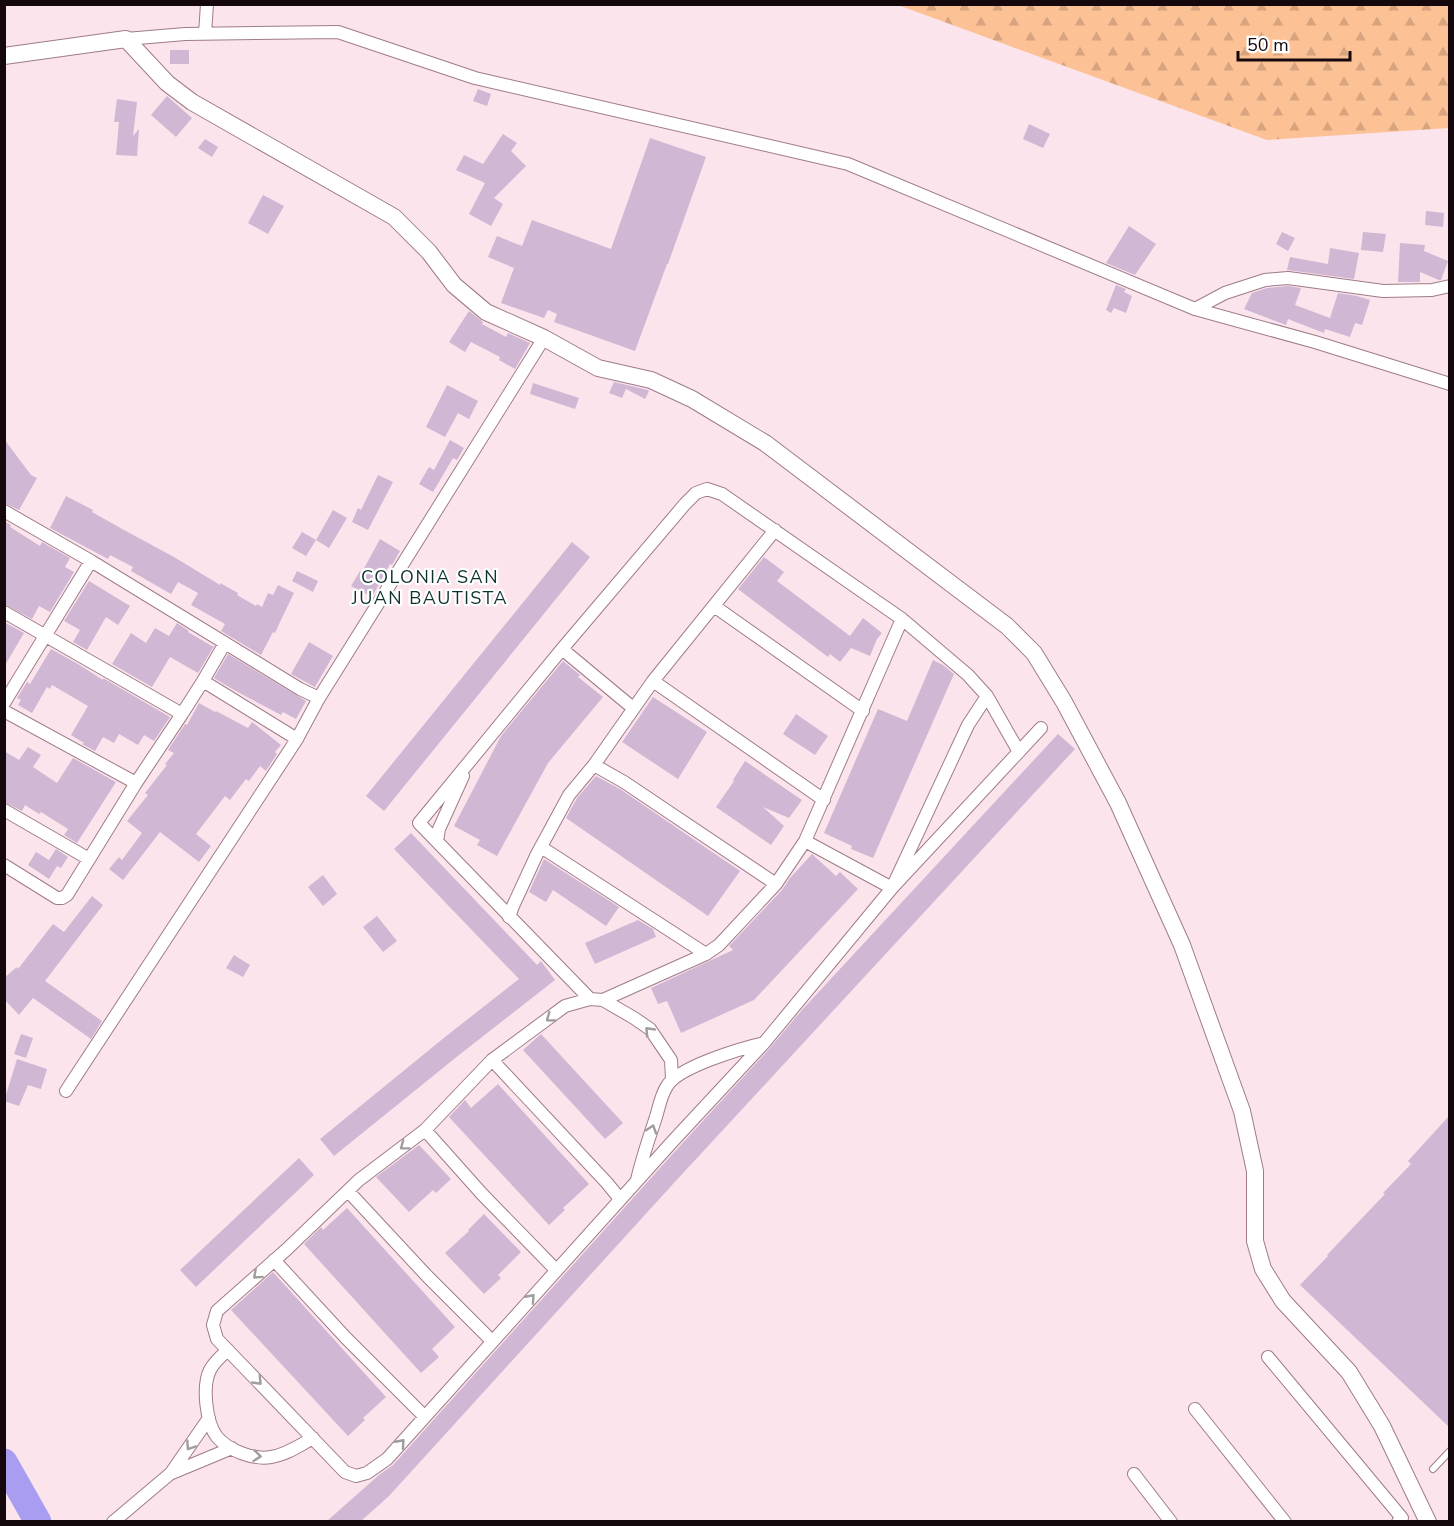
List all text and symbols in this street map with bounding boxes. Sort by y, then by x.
scale bar [1238,24,1350,62]
text: 50 m [1247,33,1289,57]
district label: COLONIA SAN JUAN BAUTISTA [351,565,508,610]
one-way arrow [545,1011,556,1022]
one-way arrow [645,1028,656,1038]
one-way arrow [644,1124,657,1135]
one-way arrow [399,1139,410,1150]
one-way arrow [254,1268,264,1279]
one-way arrow [524,1294,535,1305]
one-way arrow [250,1373,261,1384]
one-way arrow [186,1439,197,1450]
one-way arrow [394,1440,405,1450]
one-way arrow [252,1450,261,1462]

